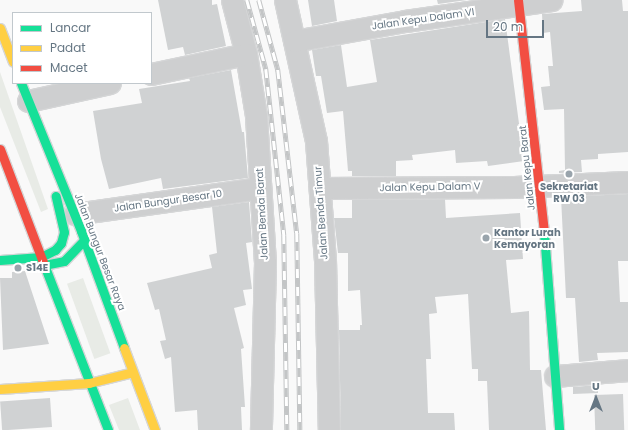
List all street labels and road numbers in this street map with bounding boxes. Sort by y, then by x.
street label: Jalan Kepu Dalam VI [371,6,475,32]
street label: Jalan Kepu Barat [517,125,537,211]
street label: Jalan Benda Timur [312,166,330,260]
street label: Jalan Benda Barat [254,168,270,260]
street label: Jalan Kepu Dalam V [379,180,481,194]
street label: Jalan Bungur Besar 10 [113,187,223,215]
street label: Jalan Bungur Besar Raya [72,192,128,312]

